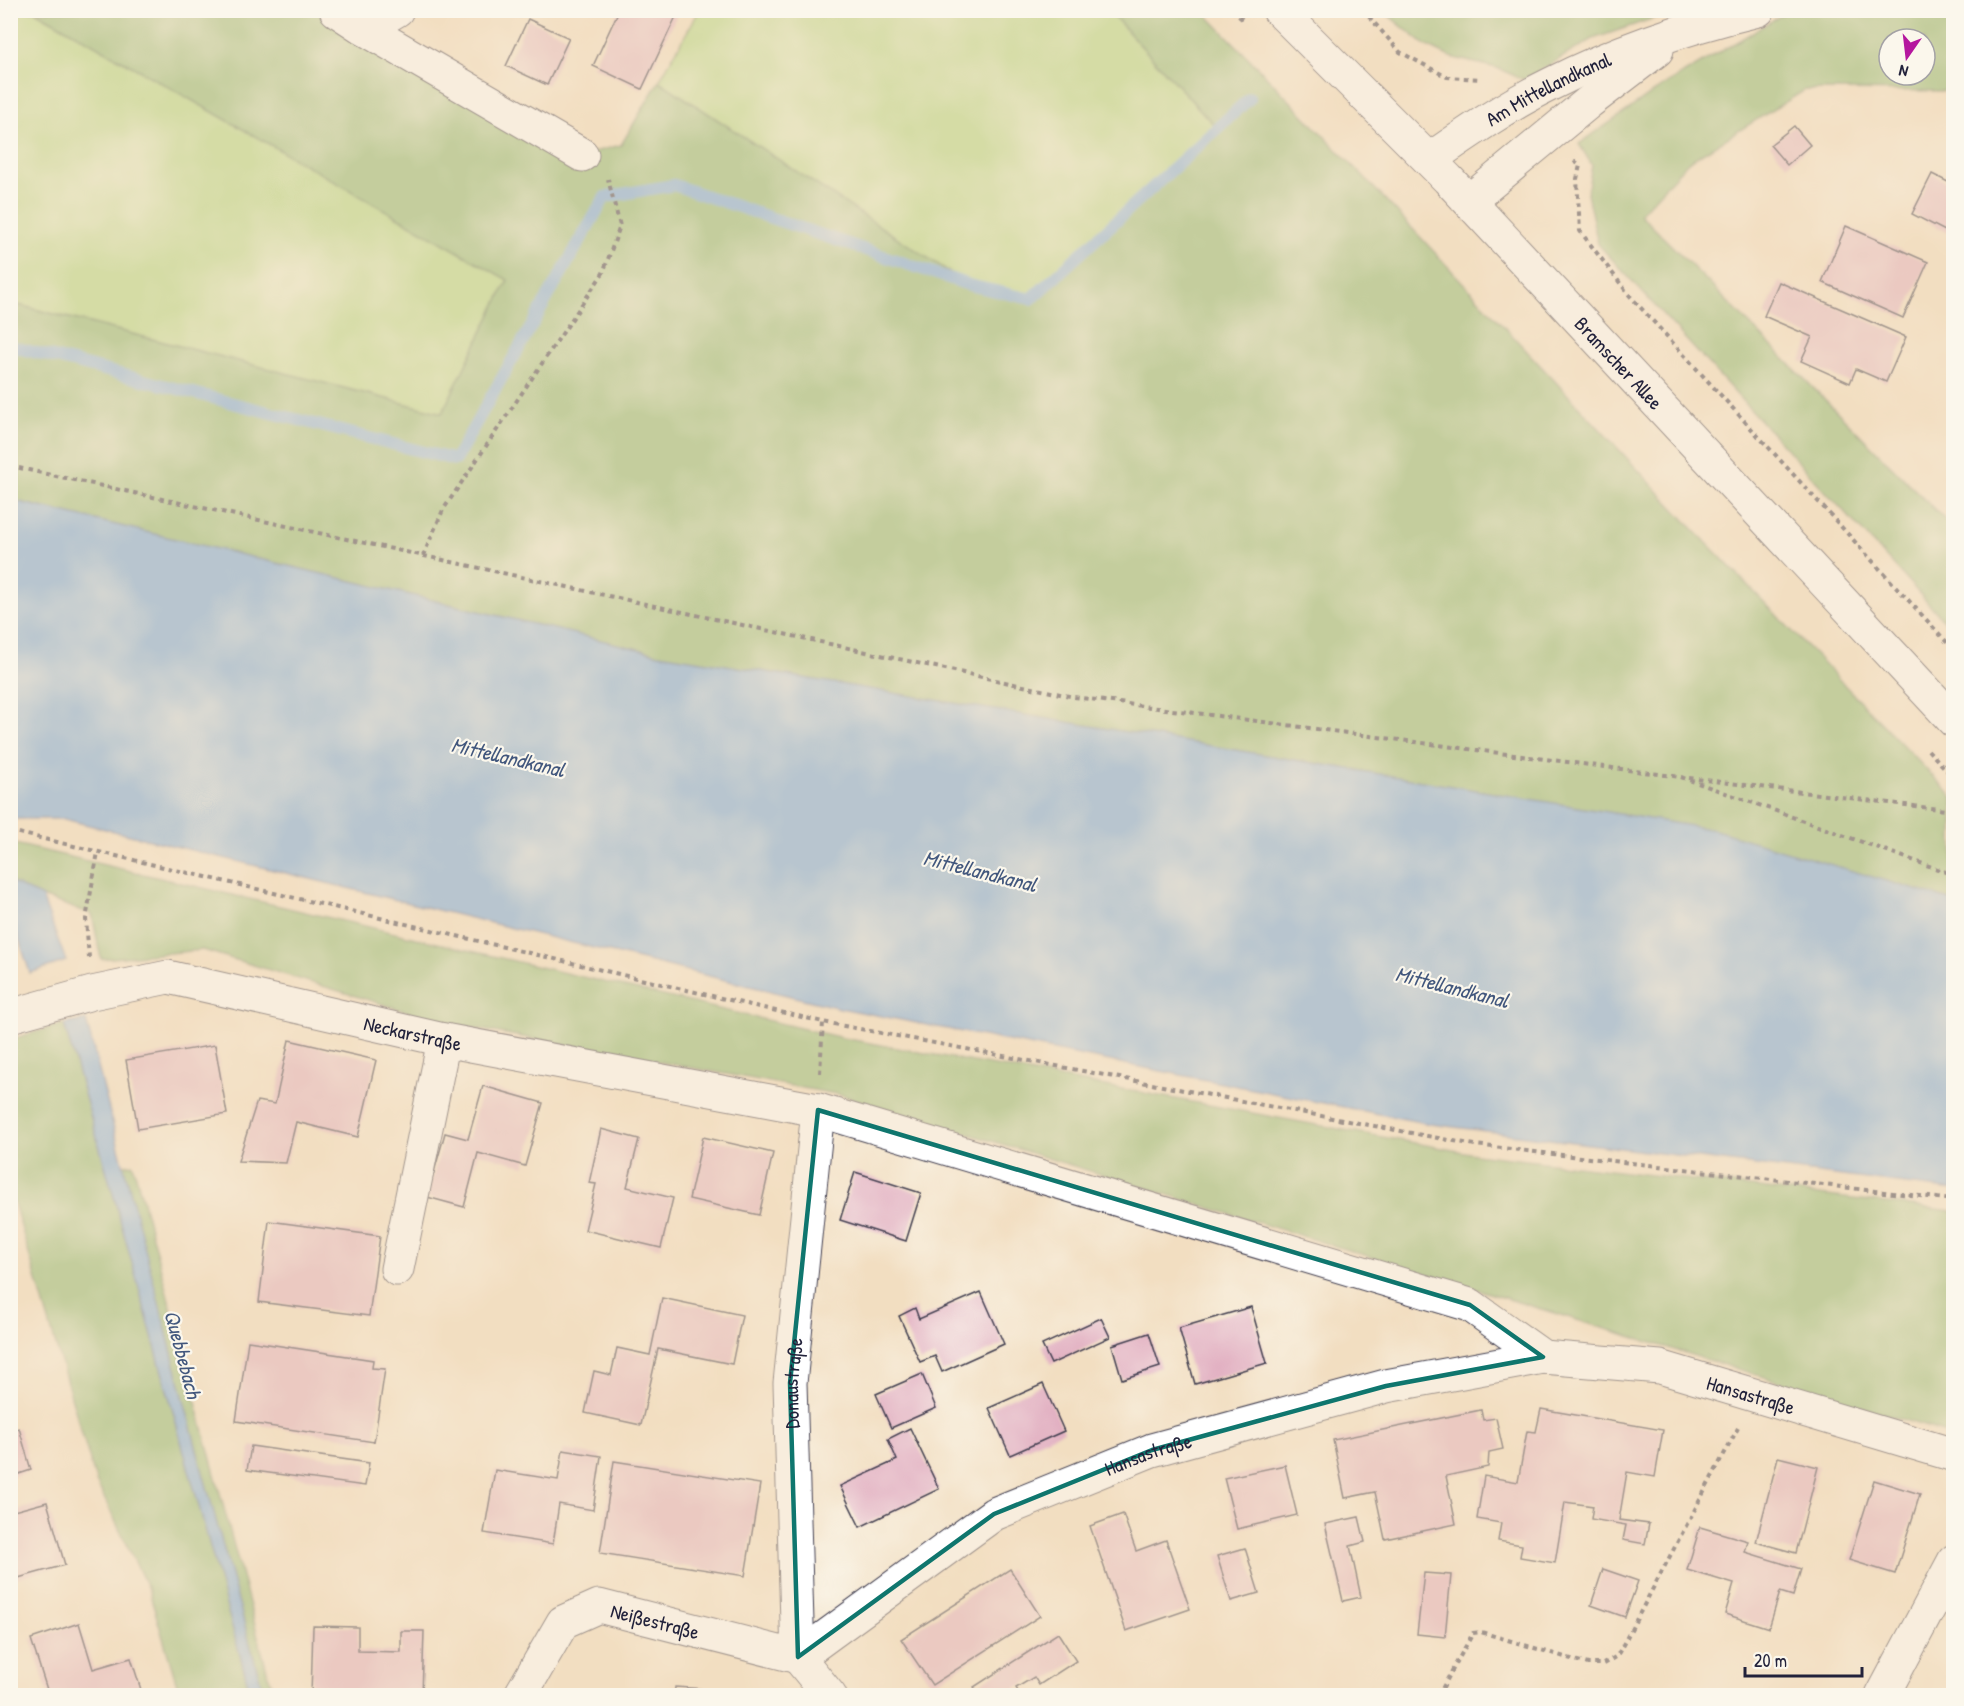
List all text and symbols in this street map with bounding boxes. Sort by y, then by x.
north arrow [1877,27,1937,87]
street label: Am Mittellandkanal [1480,45,1615,132]
text: N [1896,60,1910,83]
street label: Bramscher Allee [1569,310,1669,415]
water label: Mittellandkanal [449,730,569,784]
water label: Mittellandkanal [921,843,1041,899]
water label: Mittellandkanal [1393,959,1513,1015]
street label: Neckarstraße [362,1009,464,1057]
water label: Quebbebach [157,1307,209,1402]
street label: Donaustraße [776,1336,808,1429]
street label: Hansastraße [1704,1368,1798,1420]
street label: Hansastraße [1100,1426,1194,1481]
street label: Neißestraße [608,1596,702,1645]
scale bar [1745,1640,1862,1678]
text: 20 m [1754,1648,1787,1673]

